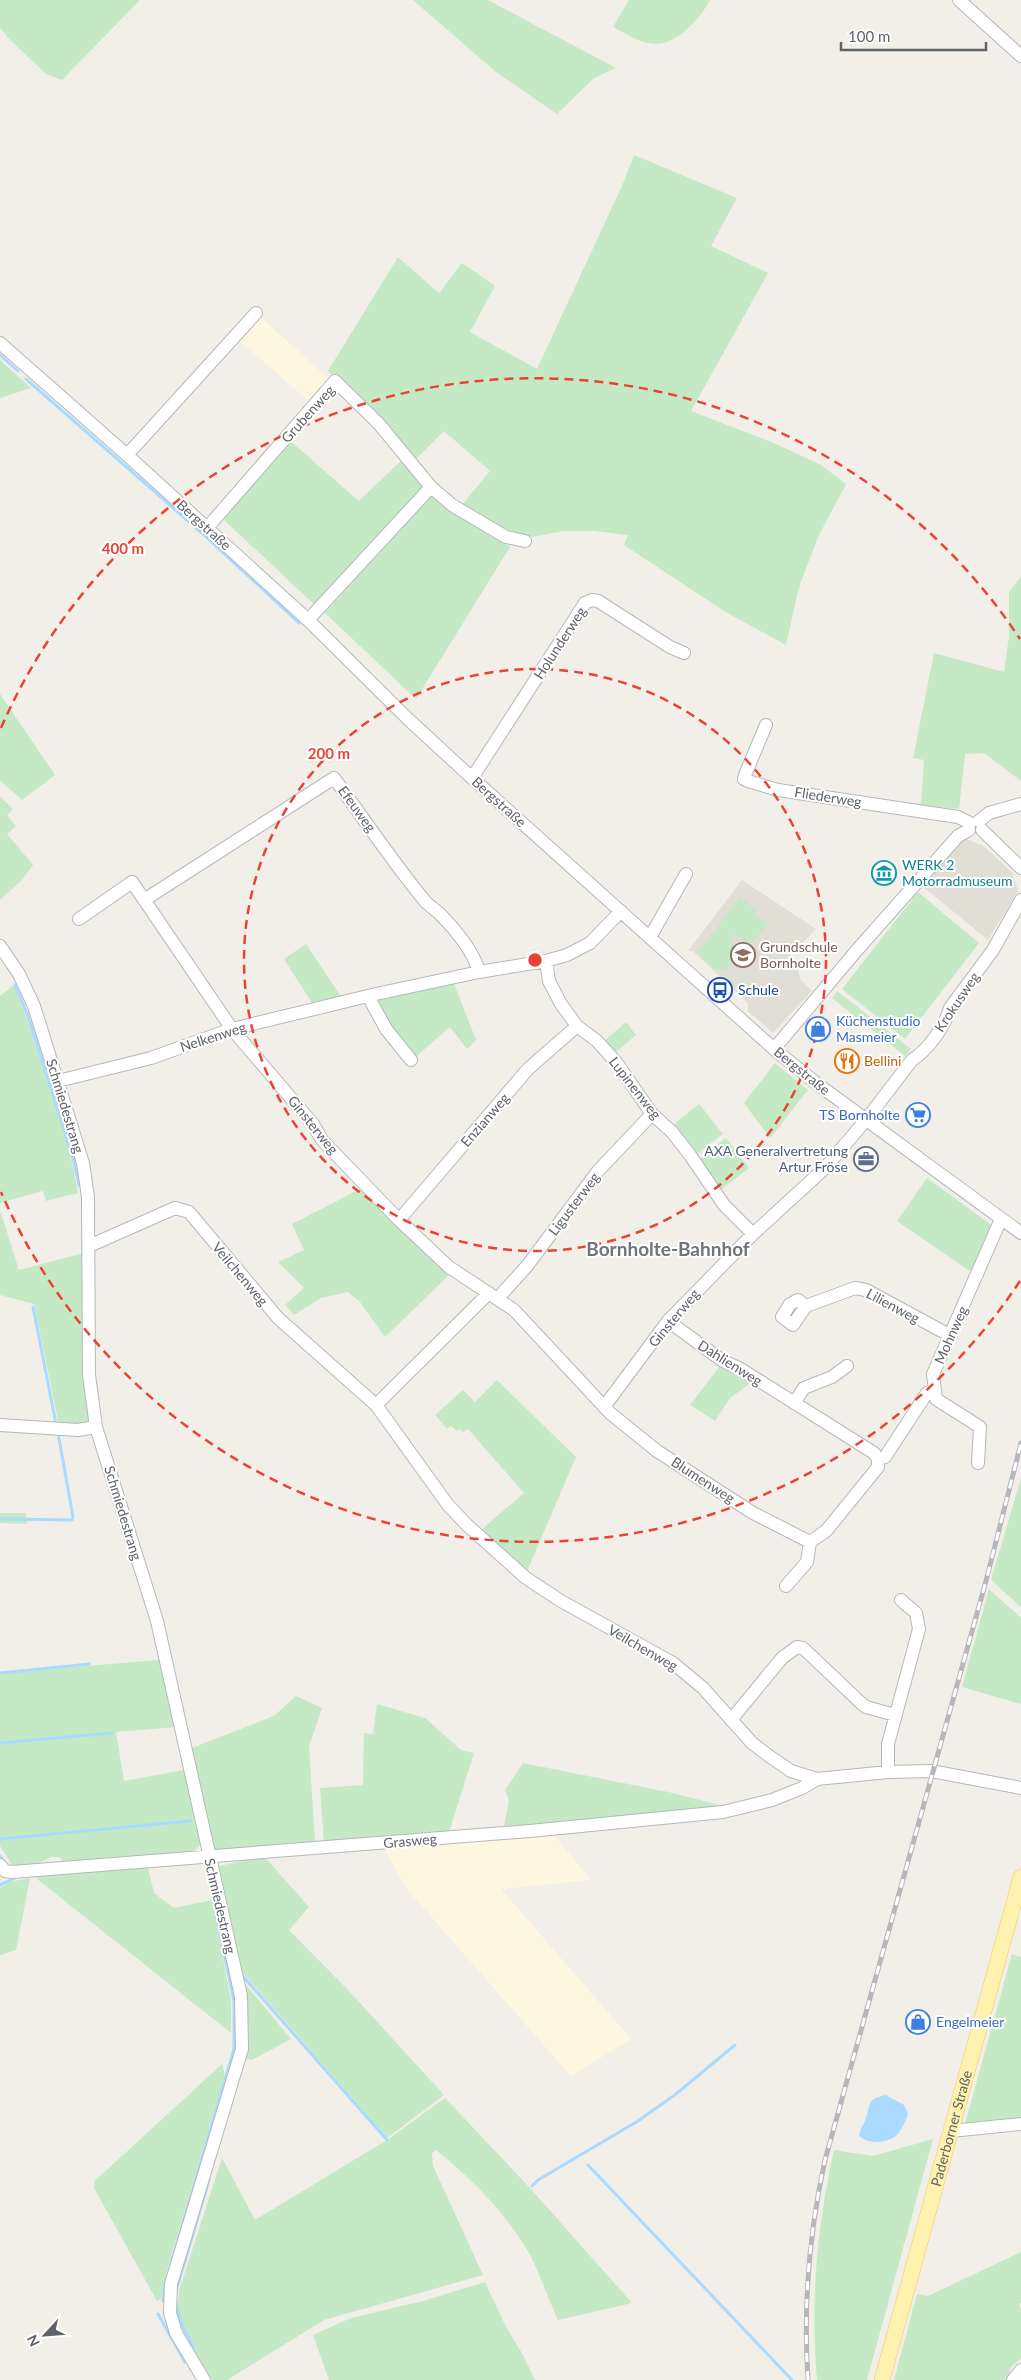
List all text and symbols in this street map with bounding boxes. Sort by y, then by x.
scale bar [841,20,986,52]
text: 100 m [848,27,890,45]
street label: Grubenweg [277,381,338,446]
street label: Bergstraße [174,496,235,553]
text: 400 m [102,539,144,557]
street label: Holunderweg [530,603,589,682]
text: 200 m [308,744,350,762]
street label: Bergstraße [469,773,530,830]
street label: Efeuweg [335,782,380,835]
street label: Fliederweg [793,783,863,810]
place label: WERK 2 Motorradmuseum [902,856,1013,889]
museum icon: WERK 2 Motorradmuseum [871,860,897,886]
place label: Grundschule Bornholte [760,938,838,971]
school or university icon: Grundschule Bornholte [730,942,756,968]
centre of rings [526,951,544,969]
street label: Krokusweg [930,969,983,1035]
bus stop icon: Schule [707,977,733,1003]
place label: Schule [738,981,779,998]
place label: Küchenstudio Masmeier [836,1012,921,1045]
shop icon: Küchenstudio Masmeier [805,1016,831,1042]
street label: Nelkenweg [178,1018,248,1055]
street label: Bergstraße [771,1043,834,1098]
restaurant icon: Bellini [834,1048,860,1074]
place label: Bellini [864,1052,901,1069]
street label: Lupinenweg [606,1053,665,1122]
street label: Schmiedestrang [43,1057,88,1155]
street label: Enzianweg [457,1089,513,1150]
street label: Ginsterweg [285,1092,342,1157]
supermarket icon: TS Bornholte [905,1102,931,1128]
place label: TS Bornholte [819,1106,900,1123]
place label: AXA Generalvertretung Artur Fröse [704,1142,848,1175]
office icon: AXA Generalvertretung Artur Fröse [853,1146,879,1172]
street label: Ligusterweg [544,1169,603,1239]
district label: Bornholte-Bahnhof [586,1237,750,1260]
street label: Veilchenweg [209,1238,272,1309]
street label: Lilienweg [864,1284,923,1327]
street label: Ginsterweg [644,1285,703,1350]
street label: Mohnweg [930,1303,971,1367]
street label: Dahlienweg [695,1336,766,1389]
street label: Blumenweg [668,1453,738,1506]
street label: Schmiedestrang [101,1464,146,1562]
street label: Veilchenweg [605,1621,681,1674]
street label: Grasweg [382,1830,437,1851]
street label: Schmiedestrang [201,1856,240,1955]
shop icon: Engelmeier [905,2009,931,2035]
place label: Engelmeier [936,2013,1004,2030]
street label: Paderborner Straße [927,2068,975,2188]
north arrow [20,2310,70,2360]
text: N [23,2332,43,2349]

